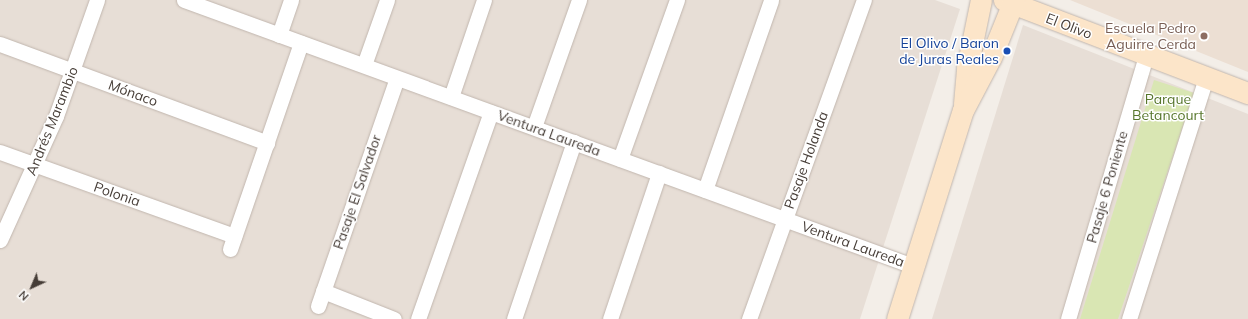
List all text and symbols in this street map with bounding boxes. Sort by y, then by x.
street label: El Olivo [1044,10,1094,42]
place label: Escuela Pedro Aguirre Cerda [1105,20,1196,52]
marker: Escuela Pedro Aguirre Cerda [1199,31,1209,41]
place label: El Olivo / Baron de Juras Reales [899,35,999,68]
marker: El Olivo / Baron de Juras Reales [1002,46,1012,56]
street label: Andrés Marambio [22,64,82,178]
street label: Mónaco [106,76,160,110]
park label: Parque Betancourt [1132,91,1204,124]
street label: Ventura Laureda [495,107,603,159]
street label: Pasaje Holanda [781,109,831,211]
street label: Pasaje 6 Poniente [1083,129,1131,245]
street label: Pasaje El Salvador [330,133,384,251]
street label: Polonia [92,178,142,210]
street label: Ventura Laureda [799,218,907,270]
north arrow [12,267,52,307]
text: N [16,288,32,304]

